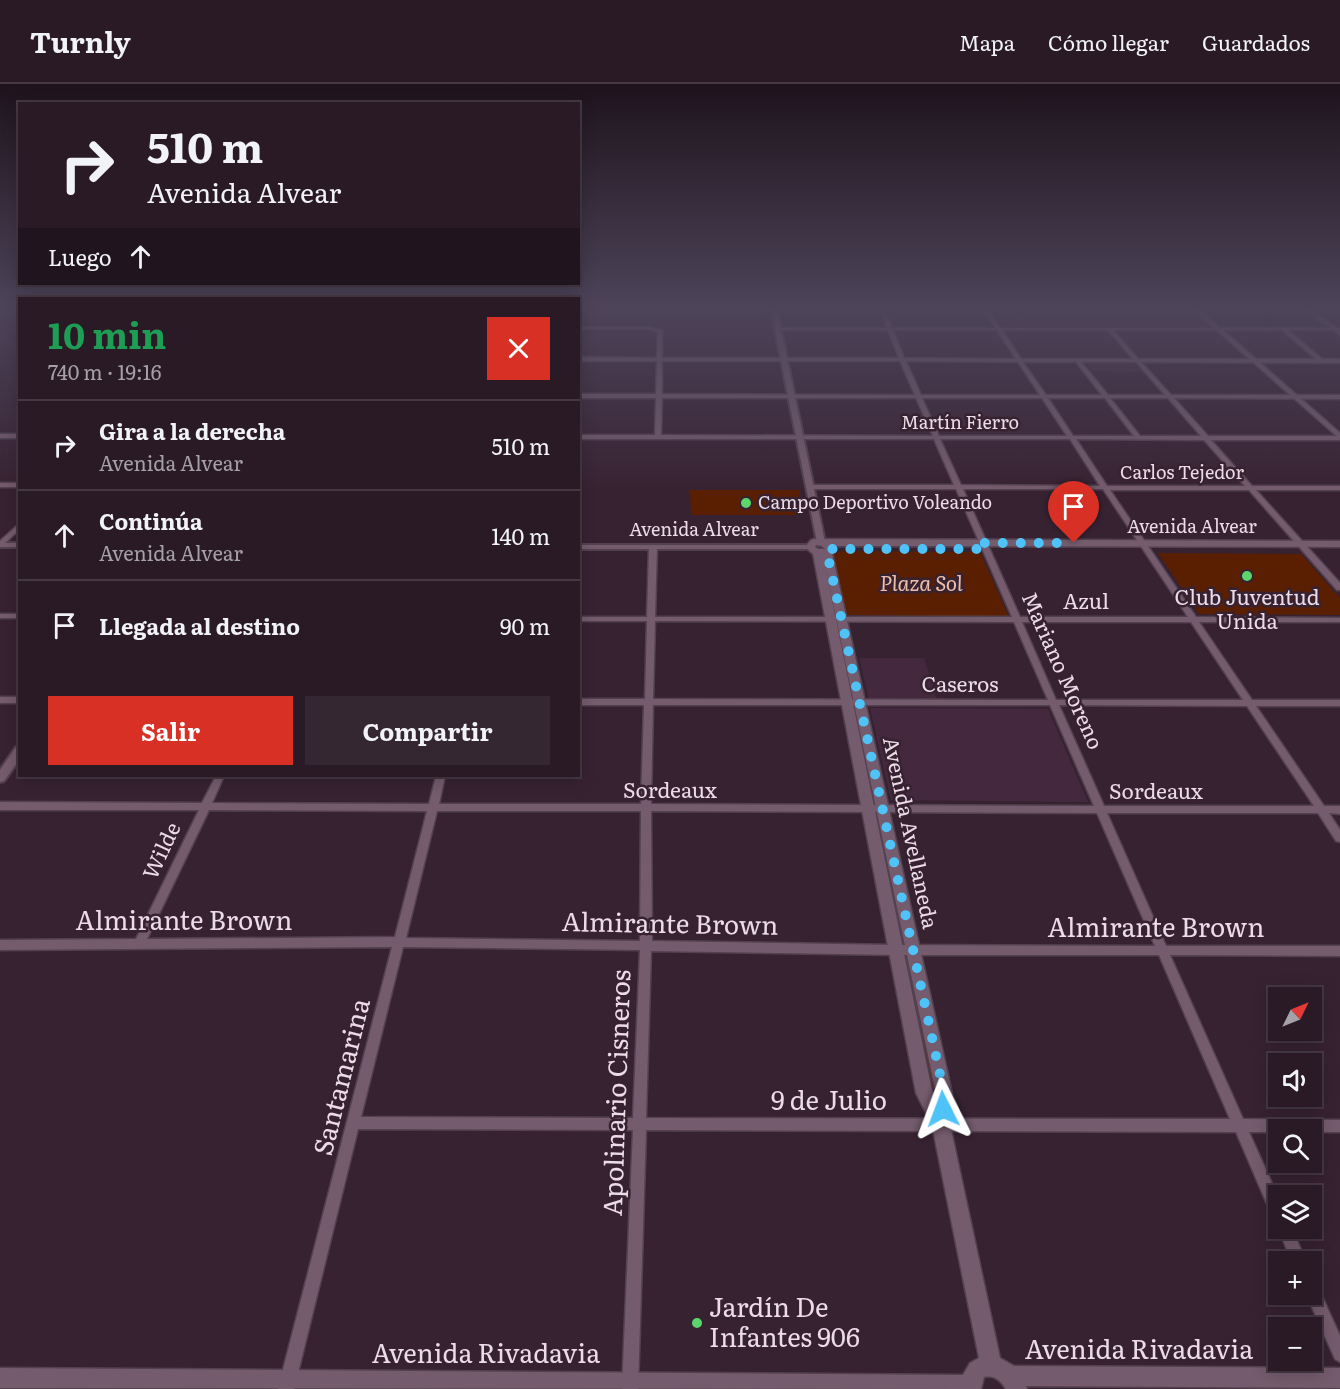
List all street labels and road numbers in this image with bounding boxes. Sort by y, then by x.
street label: Martín Fierro [901,408,1019,435]
street label: Carlos Tejedor [1120,458,1244,485]
street label: Avenida Alvear [1127,512,1257,539]
street label: Avenida Alvear [629,515,759,542]
street label: Azul [1063,584,1109,615]
street label: Mariano Moreno [1016,586,1113,754]
street label: Caseros [922,667,998,698]
street label: Avenida Avellaneda [877,734,948,932]
street label: Sordeaux [623,773,717,804]
street label: Sordeaux [1109,774,1203,805]
street label: Wilde [133,816,186,884]
street label: Almirante Brown [76,899,292,938]
street label: Almirante Brown [561,900,779,943]
street label: Almirante Brown [1048,906,1264,945]
street label: Apolinario Cisneros [591,969,638,1217]
street label: Santamarina [301,994,378,1159]
street label: 9 de Julio [771,1079,887,1118]
street label: Avenida Rivadavia [1025,1328,1253,1367]
street label: Avenida Rivadavia [372,1332,600,1371]

